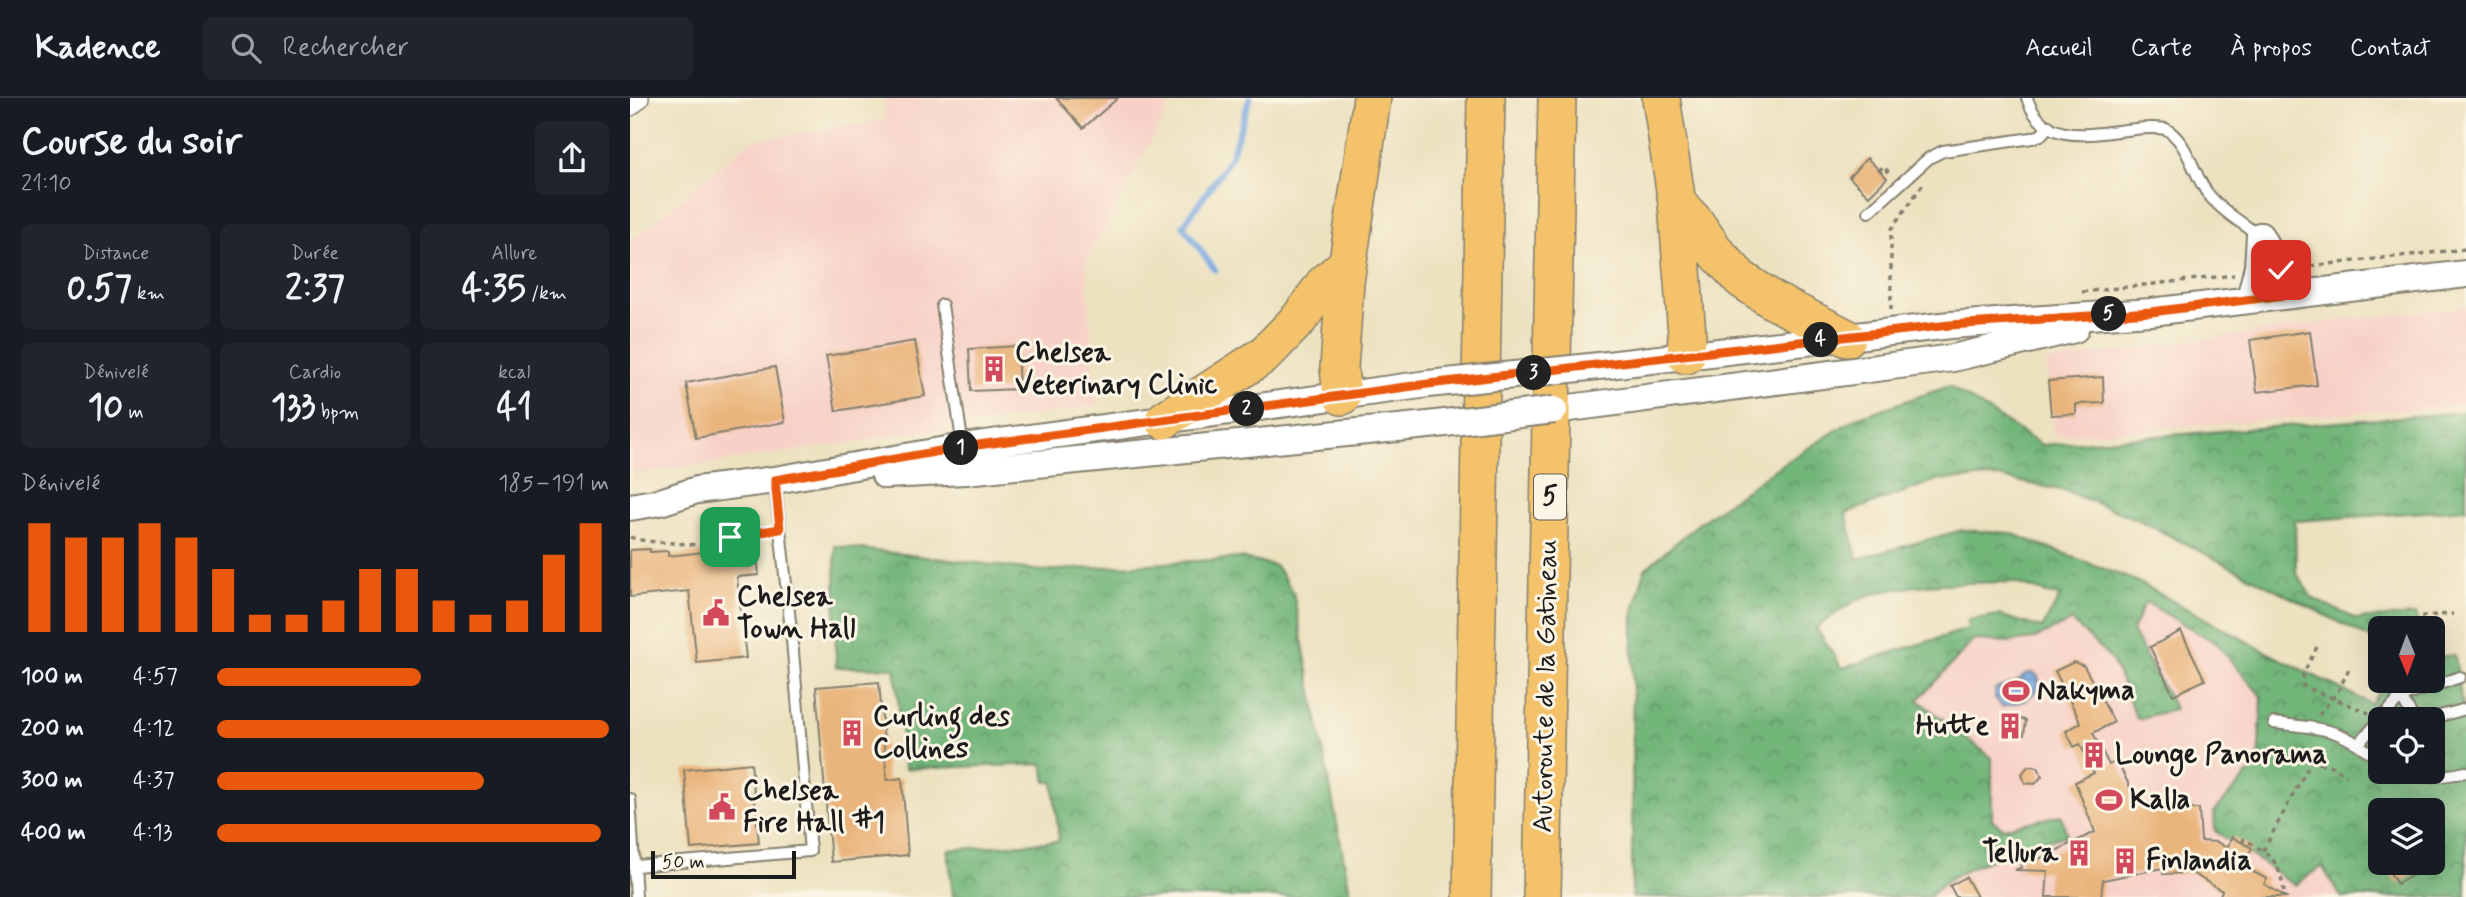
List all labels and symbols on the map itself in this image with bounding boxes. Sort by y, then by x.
pin [2251,240,2311,300]
pin: 5 [2092,296,2126,332]
pin: 4 [1804,322,1838,358]
place label: Chelsea Veterinary Clinic [1015,335,1218,404]
building icon: Chelsea Veterinary Clinic [979,354,1009,384]
pin: 3 [1516,356,1552,390]
pin: 2 [1230,392,1264,426]
pin: 1 [944,430,978,466]
road number: 5 [1534,474,1566,520]
pin [700,507,760,567]
street label: Autoroute de la Gatineau [1525,539,1567,833]
place label: Chelsea Town Hall [737,579,856,648]
public building icon: Chelsea Town Hall [701,598,731,628]
north arrow [2368,616,2445,693]
place label: Nakyma [2037,673,2135,710]
sports icon: Nakyma [2001,676,2031,706]
place label: Curling des Collines [873,699,1010,768]
place label: Hutte [1916,708,1989,745]
building icon: Hutte [1995,711,2025,741]
building icon: Curling des Collines [837,718,867,748]
place label: Lounge Panorama [2115,737,2327,777]
building icon: Lounge Panorama [2079,740,2109,770]
place label: Chelsea Fire Hall #1 [743,773,885,842]
place label: Kalla [2130,782,2190,819]
sports icon: Kalla [2094,785,2124,815]
public building icon: Chelsea Fire Hall #1 [707,792,737,822]
place label: Tellura [1982,835,2059,872]
building icon: Tellura [2064,838,2094,868]
place label: Finlandia [2146,843,2252,880]
building icon: Finlandia [2110,846,2140,876]
scale bar [651,848,796,880]

